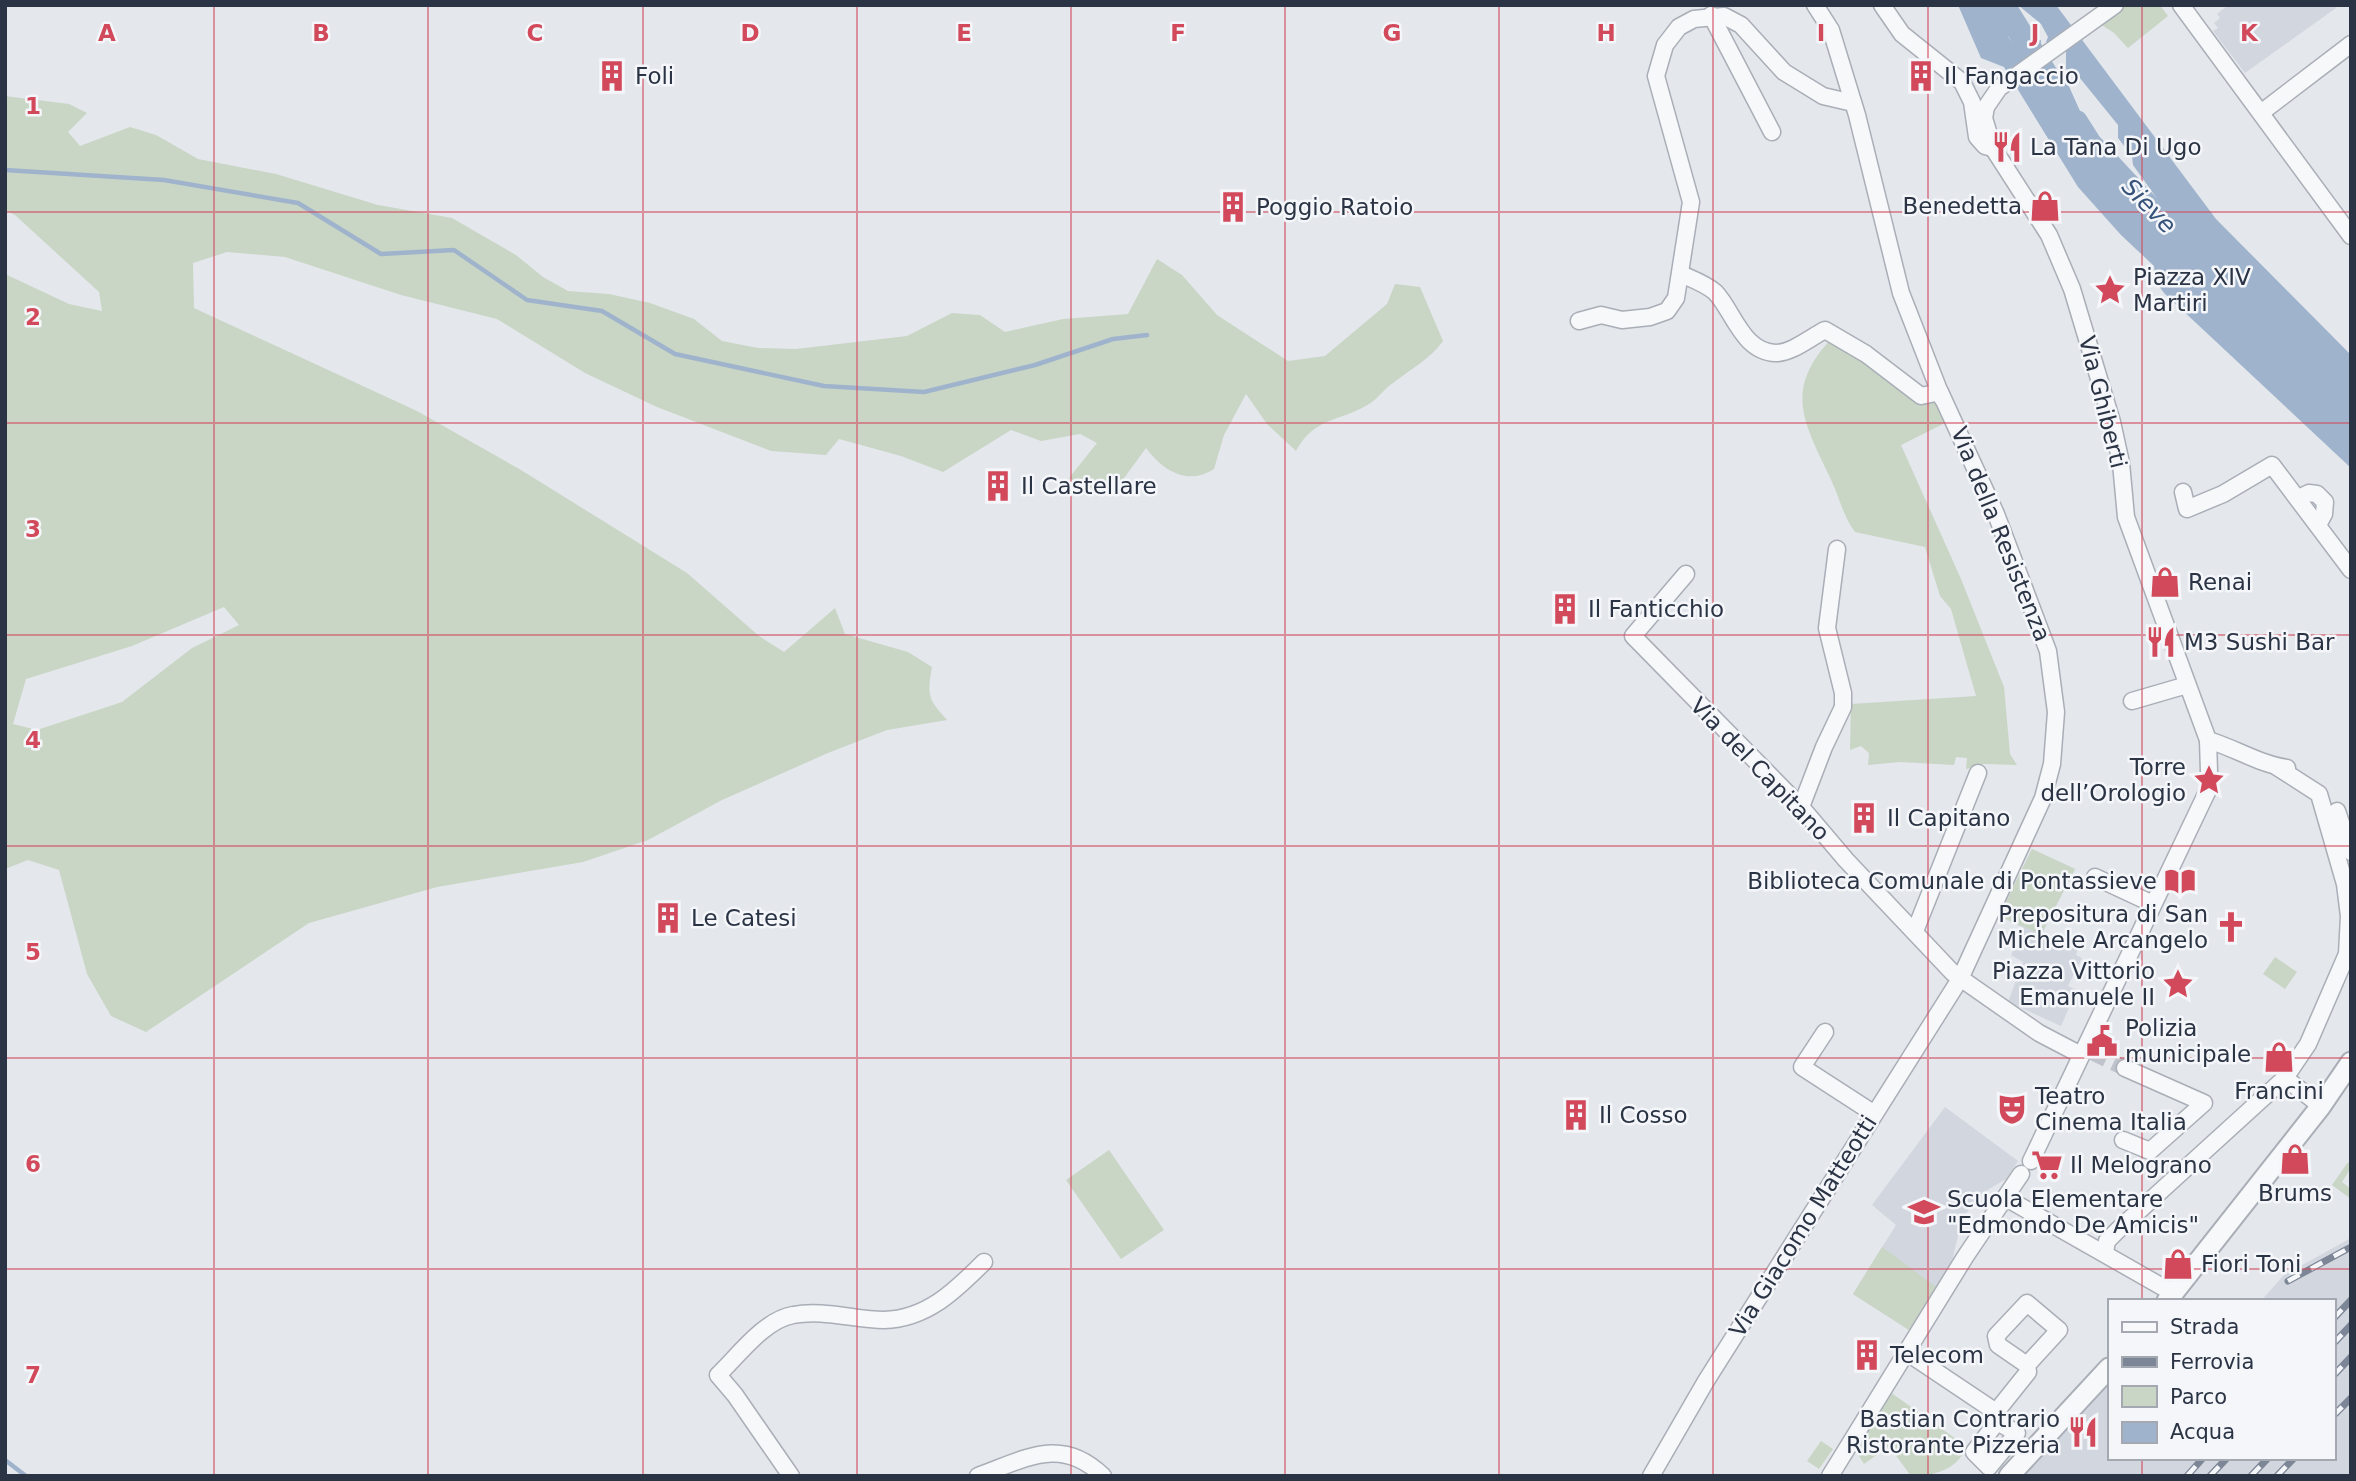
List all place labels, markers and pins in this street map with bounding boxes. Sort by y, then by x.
building icon: Foli [595,59,629,93]
building icon: Il Fangaccio [1904,59,1938,93]
place label: Foli [635,63,674,89]
place label: Il Fangaccio [1944,63,2079,89]
restaurant icon: La Tana Di Ugo [1990,130,2024,164]
place label: La Tana Di Ugo [2030,134,2201,160]
shop icon: Benedetta [2028,189,2062,223]
building icon: Poggio Ratoio [1216,190,1250,224]
place label: Benedetta [1902,193,2022,219]
place label: Poggio Ratoio [1256,194,1413,220]
place label: Piazza XIV Martiri [2133,264,2251,316]
place icon: Piazza XIV Martiri [2093,273,2127,307]
building icon: Il Castellare [981,469,1015,503]
place label: Il Castellare [1021,473,1157,499]
shop icon: Renai [2148,565,2182,599]
place label: Renai [2188,569,2252,595]
building icon: Il Fanticchio [1548,592,1582,626]
place label: Il Fanticchio [1588,596,1724,622]
restaurant icon: M3 Sushi Bar [2144,625,2178,659]
place label: M3 Sushi Bar [2184,629,2335,655]
place label: Torre dell’Orologio [2041,754,2186,806]
place icon: Torre dell’Orologio [2192,763,2226,797]
building icon: Il Capitano [1847,801,1881,835]
place label: Il Capitano [1887,805,2010,831]
library icon: Biblioteca Comunale di Pontassieve [2163,864,2197,898]
place label: Biblioteca Comunale di Pontassieve [1747,868,2157,894]
building icon: Le Catesi [651,901,685,935]
place label: Prepositura di San Michele Arcangelo [1997,901,2208,953]
place label: Le Catesi [691,905,797,931]
church icon: Prepositura di San Michele Arcangelo [2214,910,2248,944]
place label: Piazza Vittorio Emanuele II [1992,958,2155,1010]
place icon: Piazza Vittorio Emanuele II [2161,967,2195,1001]
place label: Polizia municipale [2125,1015,2251,1067]
public building icon: Polizia municipale [2085,1024,2119,1058]
shop icon: Francini [2262,1040,2296,1074]
place label: Francini [2234,1078,2324,1104]
place label: Teatro Cinema Italia [2034,1083,2187,1135]
theatre icon: Teatro Cinema Italia [1995,1092,2029,1126]
building icon: Il Cosso [1559,1098,1593,1132]
place label: Il Cosso [1599,1102,1688,1128]
shop icon: Brums [2278,1142,2312,1176]
supermarket icon: Il Melograno [2030,1148,2064,1182]
place label: Il Melograno [2070,1152,2212,1178]
place label: Brums [2258,1180,2332,1206]
place label: Scuola Elementare "Edmondo De Amicis" [1947,1186,2199,1238]
school or university icon: Scuola Elementare "Edmondo De Amicis" [1907,1195,1941,1229]
shop icon: Fiori Toni [2161,1247,2195,1281]
place label: Fiori Toni [2201,1251,2301,1277]
building icon: Telecom [1850,1338,1884,1372]
place label: Telecom [1889,1342,1984,1368]
place label: Bastian Contrario Ristorante Pizzeria [1846,1406,2060,1458]
restaurant icon: Bastian Contrario Ristorante Pizzeria [2066,1415,2100,1449]

